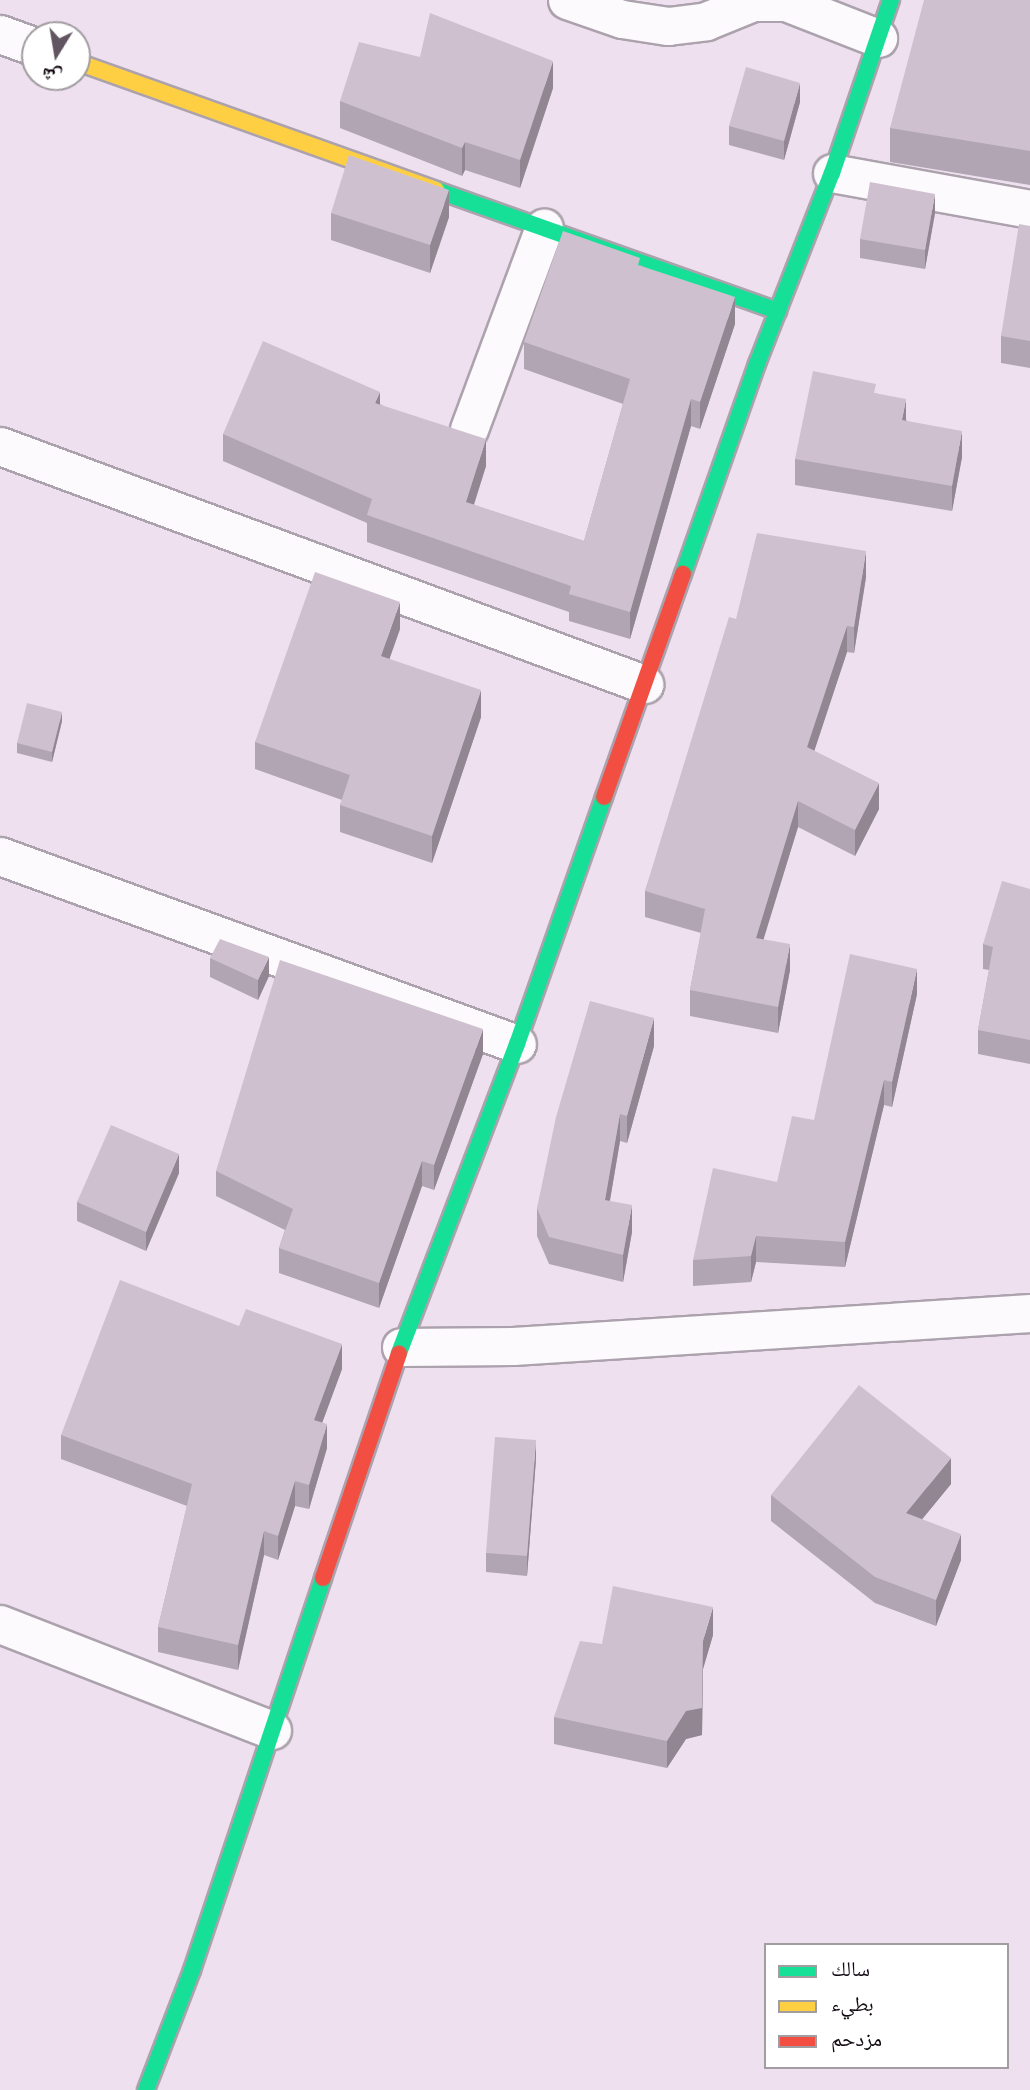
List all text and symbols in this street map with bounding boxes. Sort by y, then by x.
north arrow [21,21,91,91]
text: ش [40,60,65,90]
legend [764,1943,1009,2069]
text: سالك [831,1954,870,1984]
text: بطيء [831,1989,874,2019]
text: مزدحم [831,2024,882,2054]

